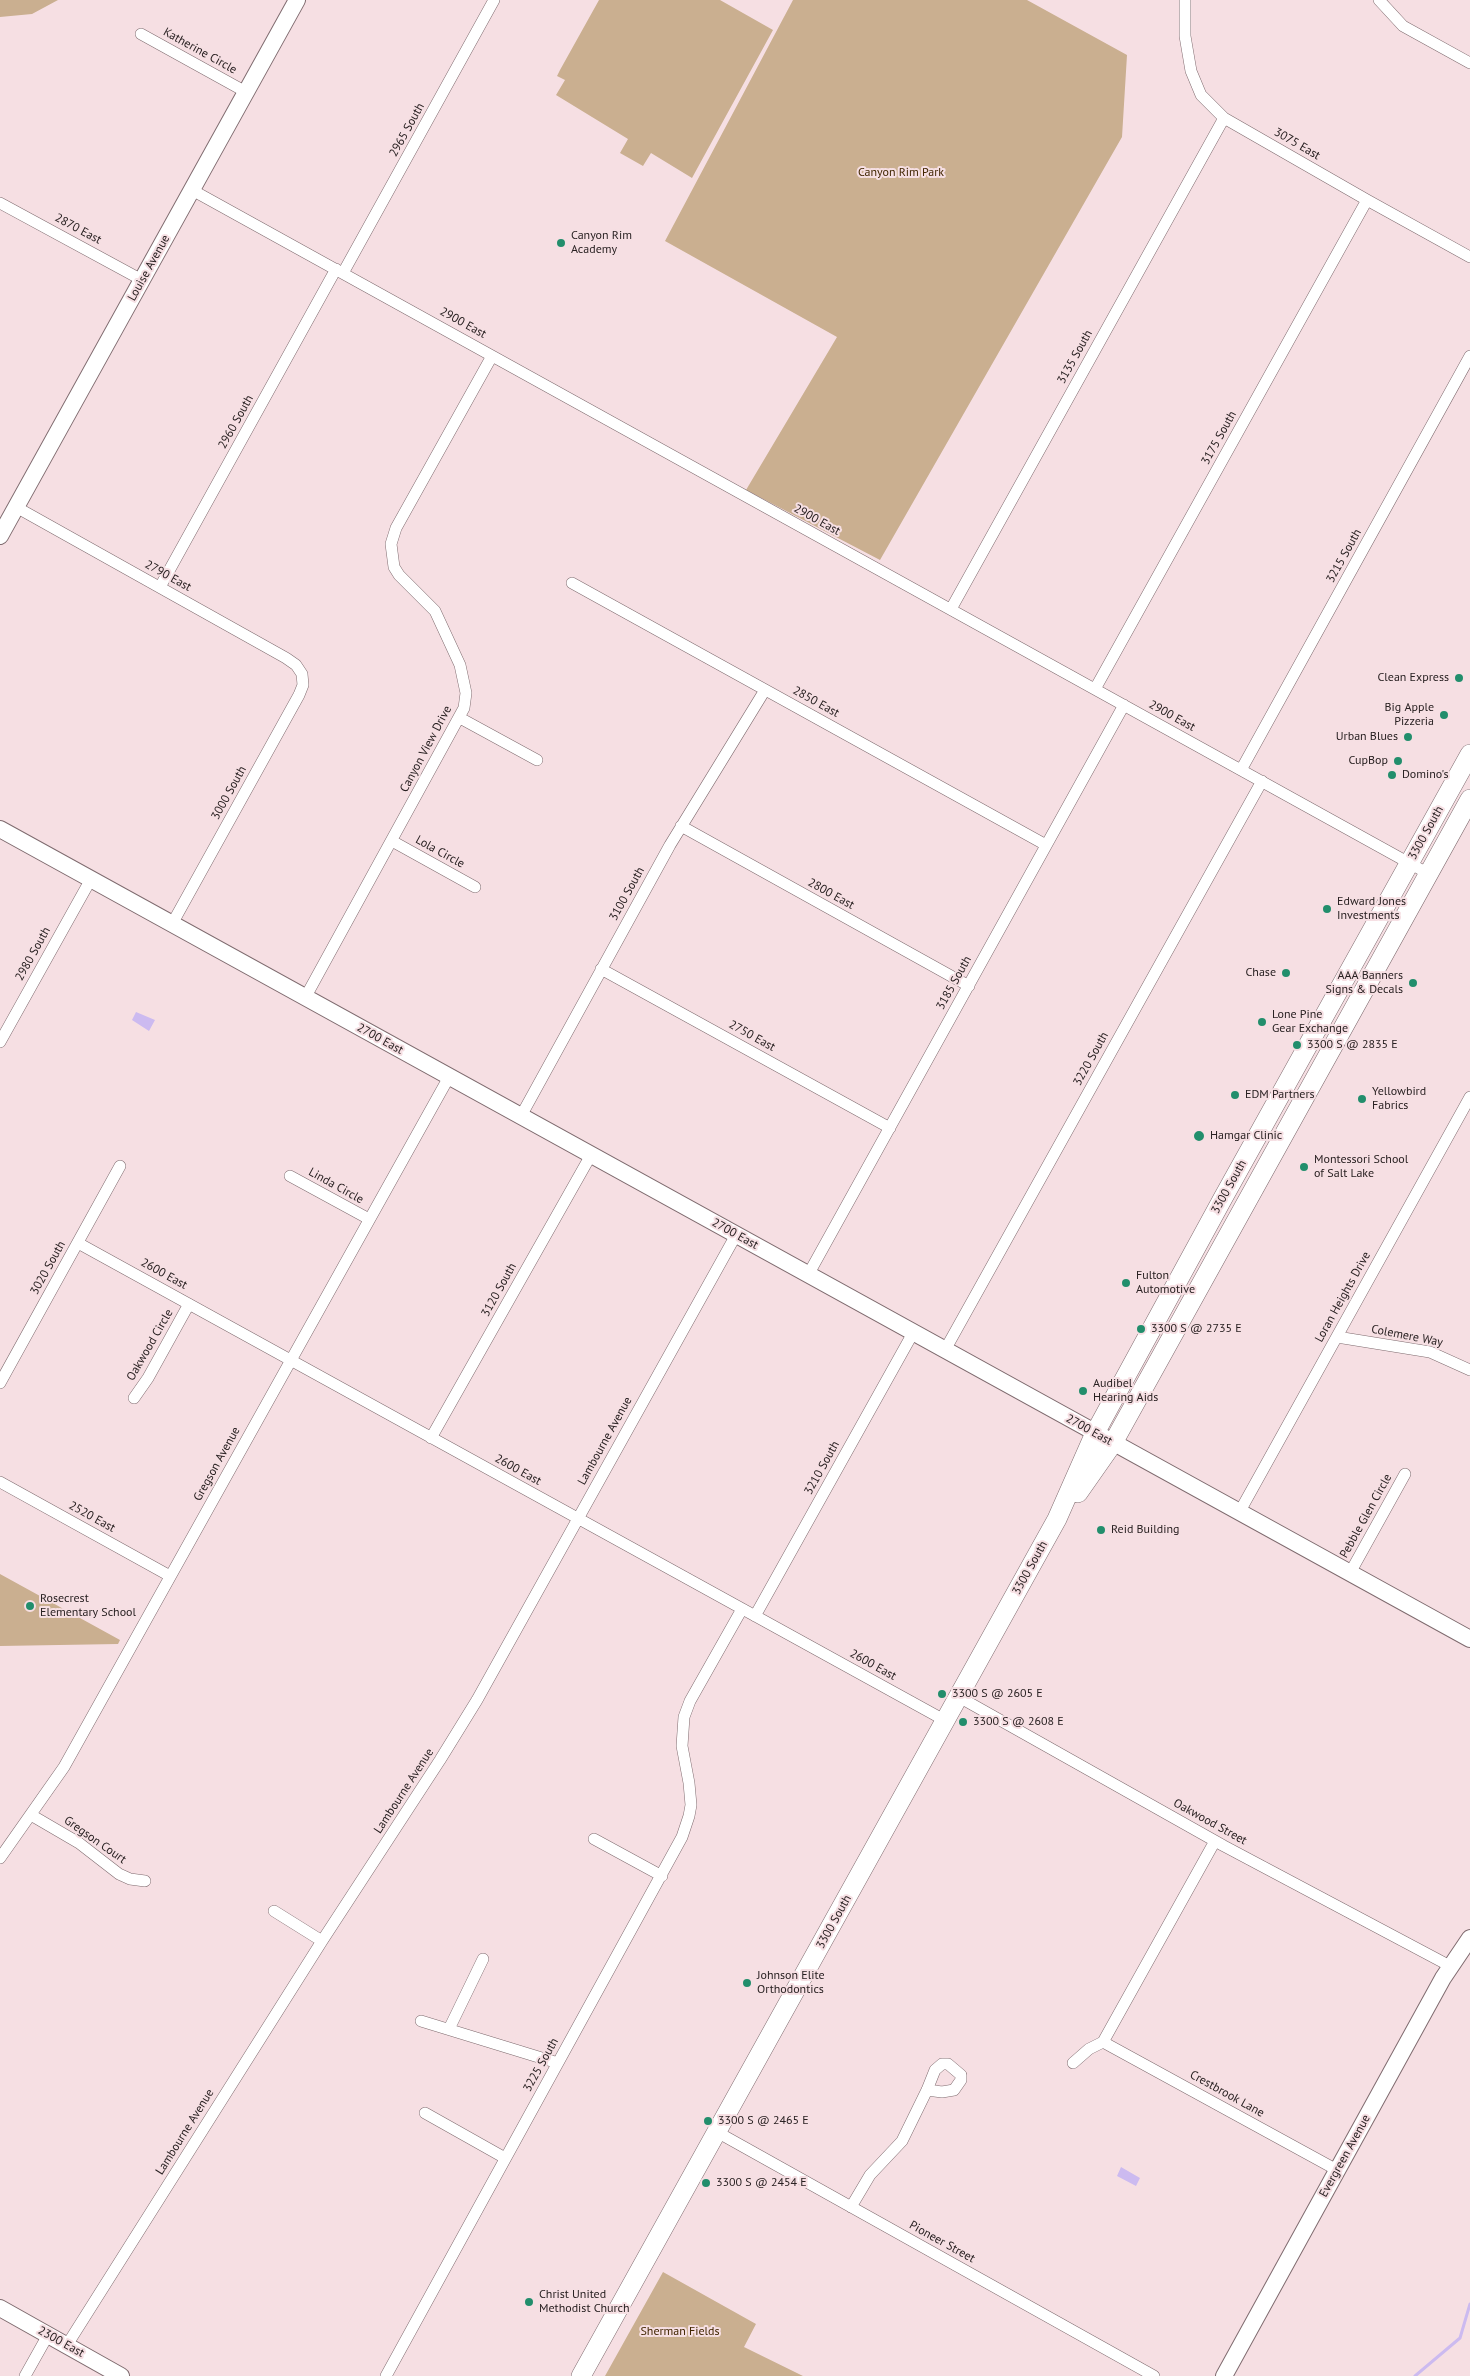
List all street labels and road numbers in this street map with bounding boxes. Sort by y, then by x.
street label: Katherine Circle [161,25,239,77]
street label: 2965 South [386,101,428,159]
street label: 3075 East [1271,125,1323,163]
street label: 2870 East [52,211,104,247]
street label: Louise Avenue [125,232,173,304]
street label: 2900 East [437,304,489,342]
street label: 3135 South [1054,328,1096,386]
street label: 2960 South [215,393,257,451]
street label: 3175 South [1198,409,1240,467]
street label: 2900 East [791,501,843,539]
street label: 3215 South [1323,527,1365,585]
street label: 2790 East [142,557,194,595]
street label: 2850 East [790,683,842,721]
street label: 2900 East [1146,697,1198,735]
street label: Canyon View Drive [397,703,455,795]
street label: 3000 South [208,764,250,822]
street label: 3300 South [1405,804,1447,862]
street label: Lola Circle [413,833,467,871]
street label: 3100 South [606,865,648,923]
street label: 2800 East [805,875,857,913]
street label: 2980 South [12,925,54,983]
street label: 3185 South [933,954,975,1012]
street label: 2750 East [726,1017,778,1055]
street label: 2700 East [354,1020,406,1058]
street label: 3220 South [1070,1030,1112,1088]
street label: 3300 South [1208,1158,1250,1216]
street label: Linda Circle [306,1165,366,1207]
street label: 2700 East [709,1215,761,1253]
street label: 3020 South [27,1239,69,1297]
street label: Loran Heights Drive [1312,1249,1374,1345]
street label: 2600 East [138,1255,190,1293]
street label: 3120 South [478,1261,520,1319]
street label: Oakwood Circle [124,1307,176,1383]
street label: Colemere Way [1370,1322,1444,1350]
street label: Lambourne Avenue [575,1394,635,1488]
street label: 2700 East [1063,1411,1115,1449]
street label: Gregson Avenue [191,1424,243,1504]
street label: 3210 South [801,1439,843,1497]
street label: 2600 East [492,1451,544,1489]
street label: Pebble Glen Circle [1337,1471,1395,1561]
street label: 2520 East [66,1498,118,1536]
street label: 3300 South [1009,1539,1051,1597]
street label: 2600 East [847,1646,899,1684]
street label: Lambourne Avenue [371,1746,437,1836]
street label: Oakwood Street [1171,1796,1249,1848]
street label: Gregson Court [61,1813,129,1867]
street label: 3300 South [813,1893,855,1951]
street label: 3225 South [520,2036,562,2094]
street label: Crestbrook Lane [1187,2068,1267,2120]
street label: Lambourne Avenue [153,2086,217,2178]
street label: Evergreen Avenue [1316,2112,1374,2200]
street label: Pioneer Street [907,2218,977,2266]
street label: 2300 East [35,2323,87,2361]

